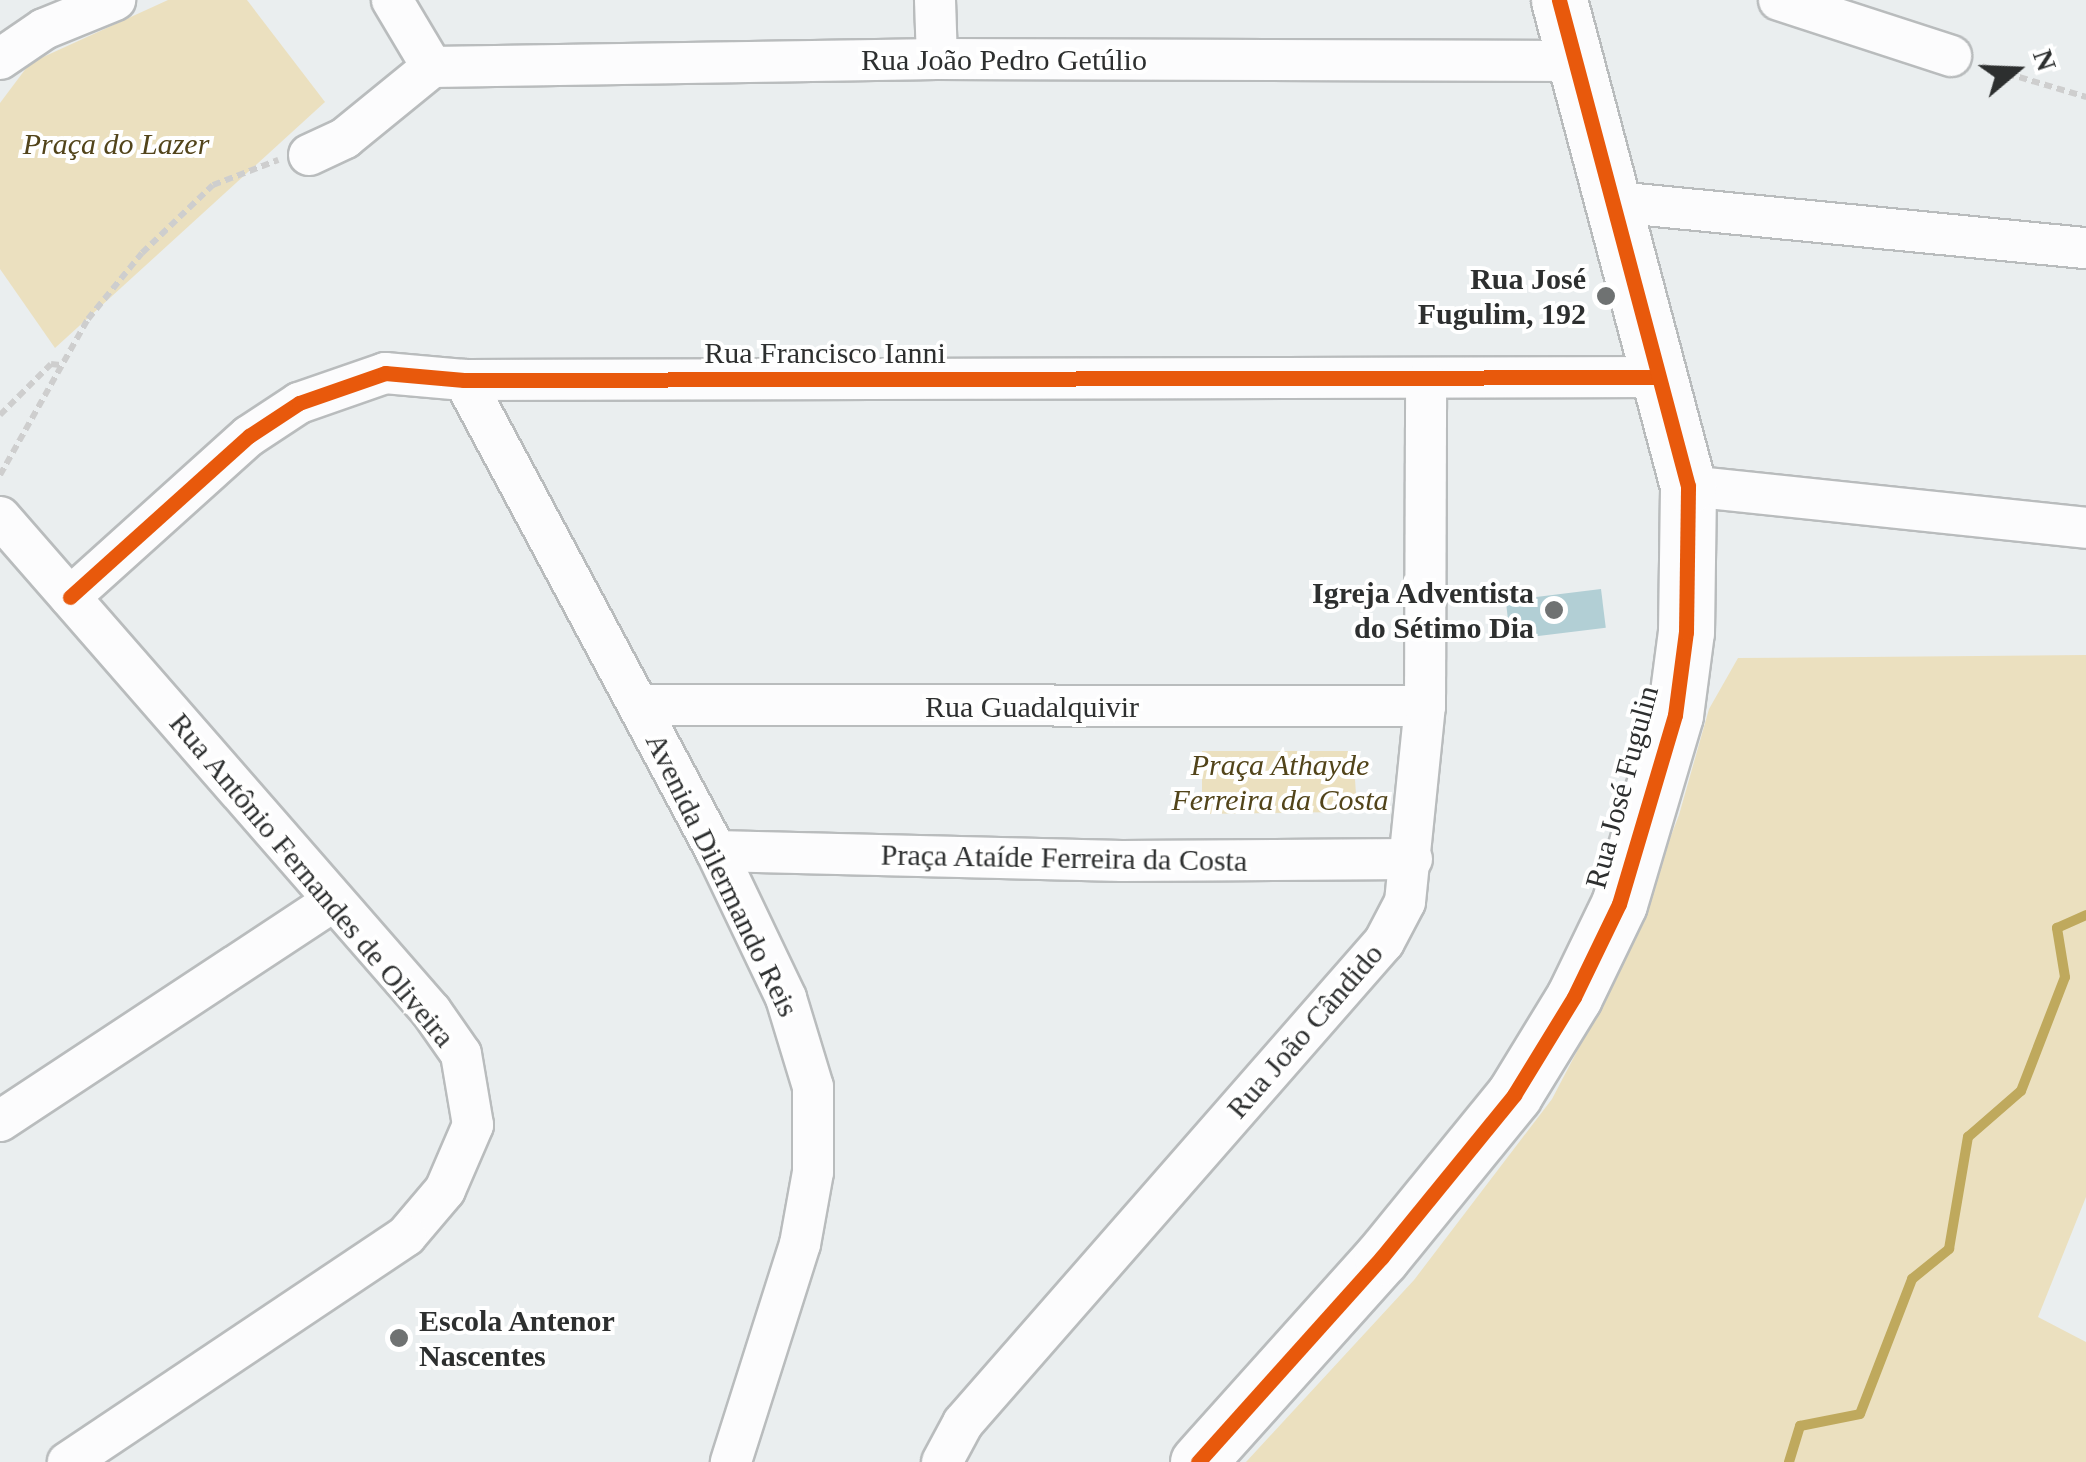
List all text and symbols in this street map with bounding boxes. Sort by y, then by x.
north arrow [1966,20,2066,120]
street label: Rua João Pedro Getúlio [861,42,1147,78]
text: N [2027,45,2063,75]
park label: Praça do Lazer [23,126,209,162]
place label: Rua José Fugulim, 192 [1418,261,1586,332]
marker: Rua José Fugulim, 192 [1595,285,1617,307]
street label: Rua Francisco Ianni [704,335,946,371]
place label: Igreja Adventista do Sétimo Dia [1310,575,1534,646]
marker: Igreja Adventista do Sétimo Dia [1543,599,1565,621]
street label: Rua José Fugulin [1578,682,1666,892]
street label: Rua Guadalquivir [925,689,1139,725]
street label: Rua Antônio Fernandes de Oliveira [161,705,463,1055]
street label: Avenida Dilermando Reis [638,727,806,1023]
park label: Praça Athayde Ferreira da Costa [1171,747,1389,818]
street label: Praça Ataíde Ferreira da Costa [880,837,1248,879]
street label: Rua João Cândido [1219,936,1391,1126]
place label: Escola Antenor Nascentes [419,1303,616,1374]
marker: Escola Antenor Nascentes [388,1327,410,1349]

